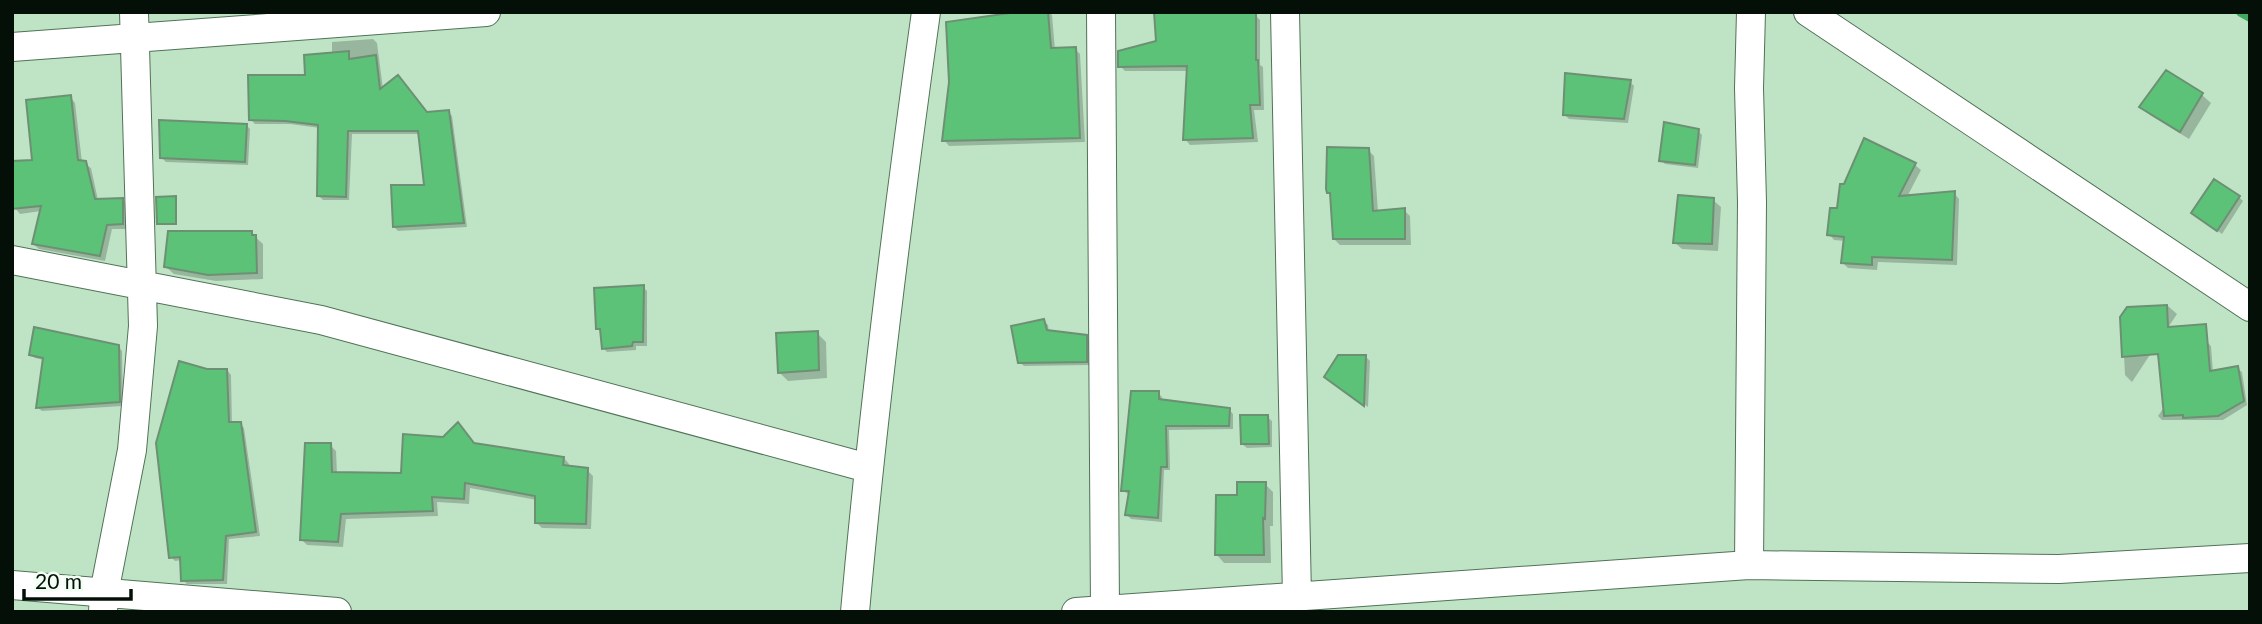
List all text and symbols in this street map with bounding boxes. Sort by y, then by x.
scale bar [24,558,131,602]
text: 20 m [35,568,82,593]

